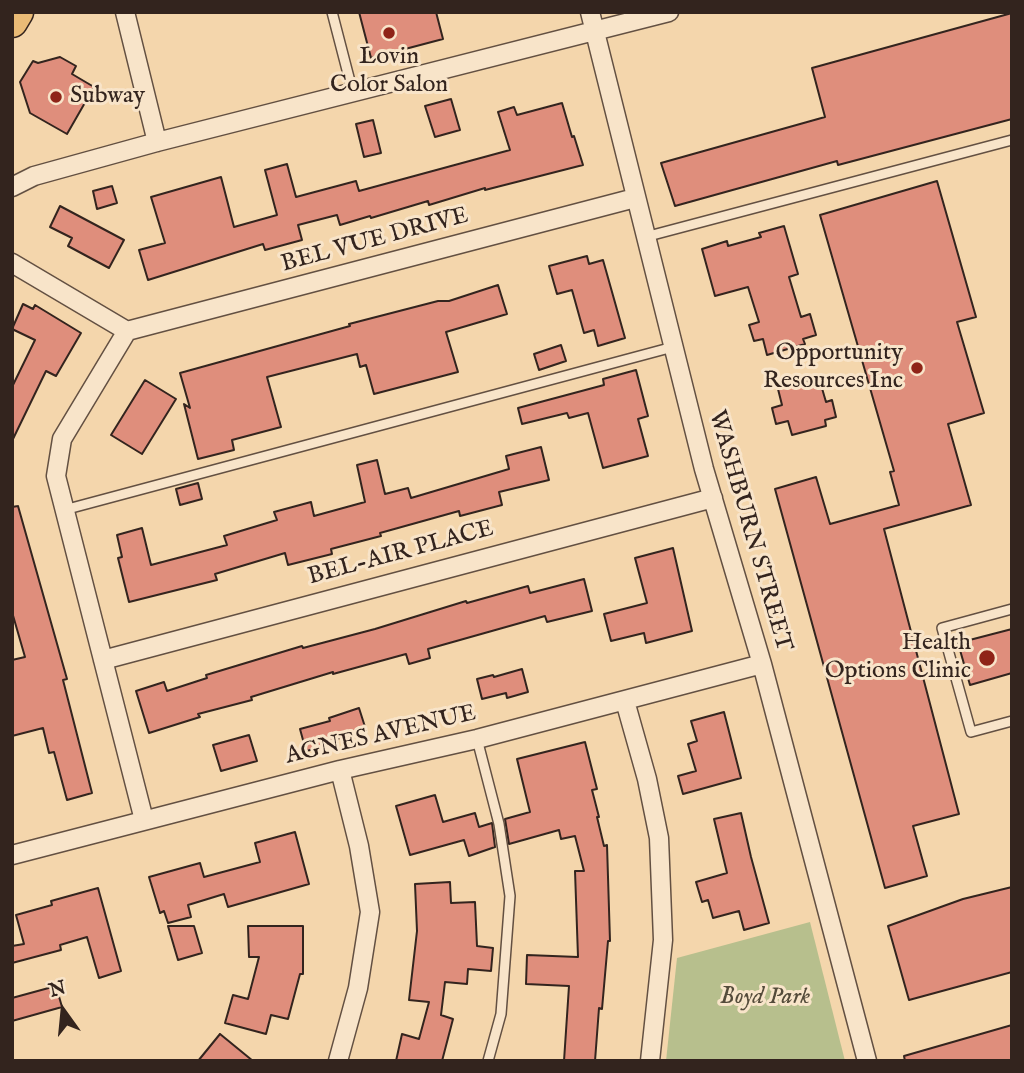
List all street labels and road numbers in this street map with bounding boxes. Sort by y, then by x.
street label: BEL VUE DRIVE [278,202,472,280]
street label: WASHBURN STREET [701,407,797,655]
street label: BEL-AIR PLACE [305,515,497,593]
street label: AGNES AVENUE [283,700,479,772]

